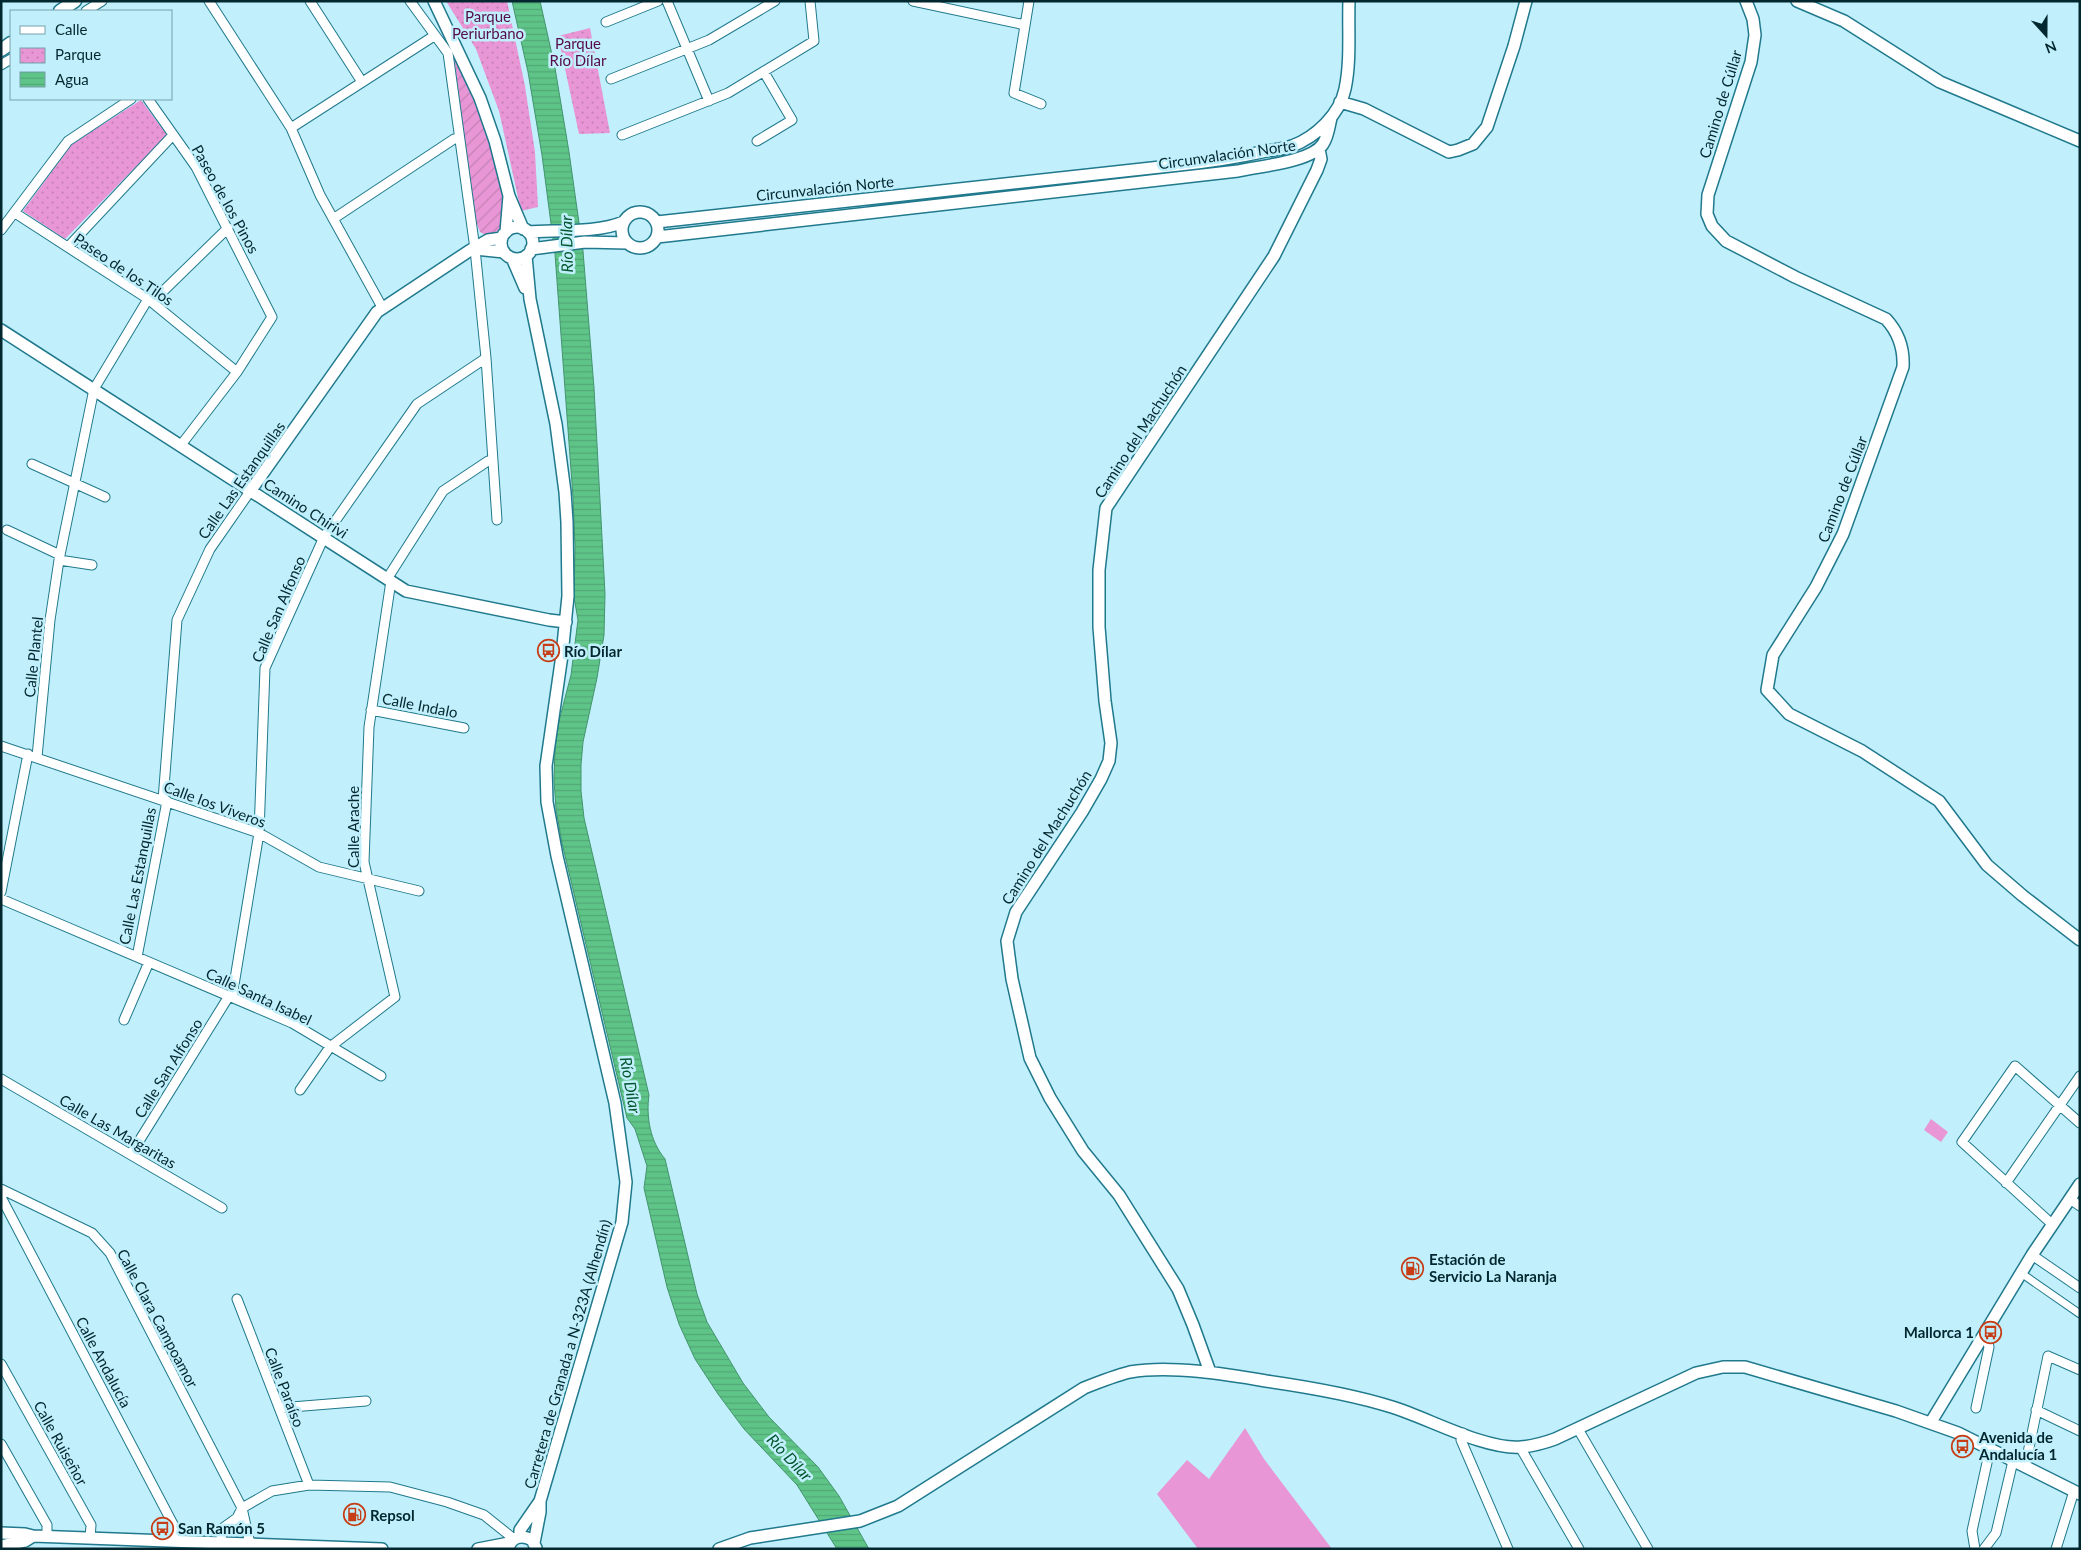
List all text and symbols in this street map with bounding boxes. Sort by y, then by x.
park label: Parque Periurbano [452,7,524,42]
legend [10,10,172,100]
north arrow [2021,10,2071,60]
text: Calle [55,20,88,38]
park label: Parque Río Dílar [550,34,607,69]
text: N [2043,38,2059,57]
text: Parque [55,45,101,63]
street label: Camino de Cúllar [1695,47,1745,160]
text: Agua [55,70,89,88]
street label: Circunvalación Norte [1157,135,1297,173]
street label: Paseo de los Pinos [189,142,263,256]
street label: Circunvalación Norte [755,172,895,204]
water label: Río Dílar [556,215,576,273]
street label: Paseo de los Tilos [71,229,177,309]
street label: Camino del Machuchón [1090,361,1190,501]
street label: Calle Las Estanquillas [194,418,288,542]
street label: Camino de Cúllar [1813,433,1871,545]
street label: Camino Chirivi [261,474,351,542]
street label: Calle San Alfonso [247,553,309,665]
street label: Calle Plantel [20,616,46,698]
bus stop icon: Río Dílar [536,639,560,663]
place label: Río Dílar [564,642,622,660]
street label: Calle Indalo [381,689,459,721]
street label: Camino del Machuchón [997,766,1095,908]
street label: Calle los Viveros [161,777,269,831]
street label: Calle Arache [344,786,362,868]
street label: Calle Las Estanquillas [115,806,159,946]
street label: Calle Santa Isabel [203,964,315,1028]
street label: Calle San Alfonso [130,1015,206,1121]
water label: Río Dílar [617,1055,645,1115]
street label: Calle Las Margaritas [56,1090,180,1172]
street label: Carretera de Granada a N-323A (Alhendín) [520,1217,614,1491]
street label: Calle Clara Campoamor [114,1246,202,1391]
place label: Estación de Servicio La Naranja [1429,1250,1557,1285]
fuel station icon: Estación de Servicio La Naranja [1401,1256,1425,1280]
street label: Calle Andalucía [73,1313,135,1411]
bus stop icon: Mallorca 1 [1978,1320,2002,1344]
place label: Mallorca 1 [1904,1323,1974,1341]
street label: Calle Paraíso [262,1345,308,1429]
street label: Calle Ruiseñor [30,1397,92,1489]
place label: Avenida de Andalucía 1 [1978,1428,2057,1463]
water label: Río Dílar [764,1430,817,1485]
bus stop icon: Avenida de Andalucía 1 [1951,1434,1975,1458]
fuel station icon: Repsol [342,1503,366,1527]
place label: Repsol [370,1506,415,1524]
bus stop icon: San Ramón 5 [150,1516,174,1540]
place label: San Ramón 5 [178,1519,265,1537]

